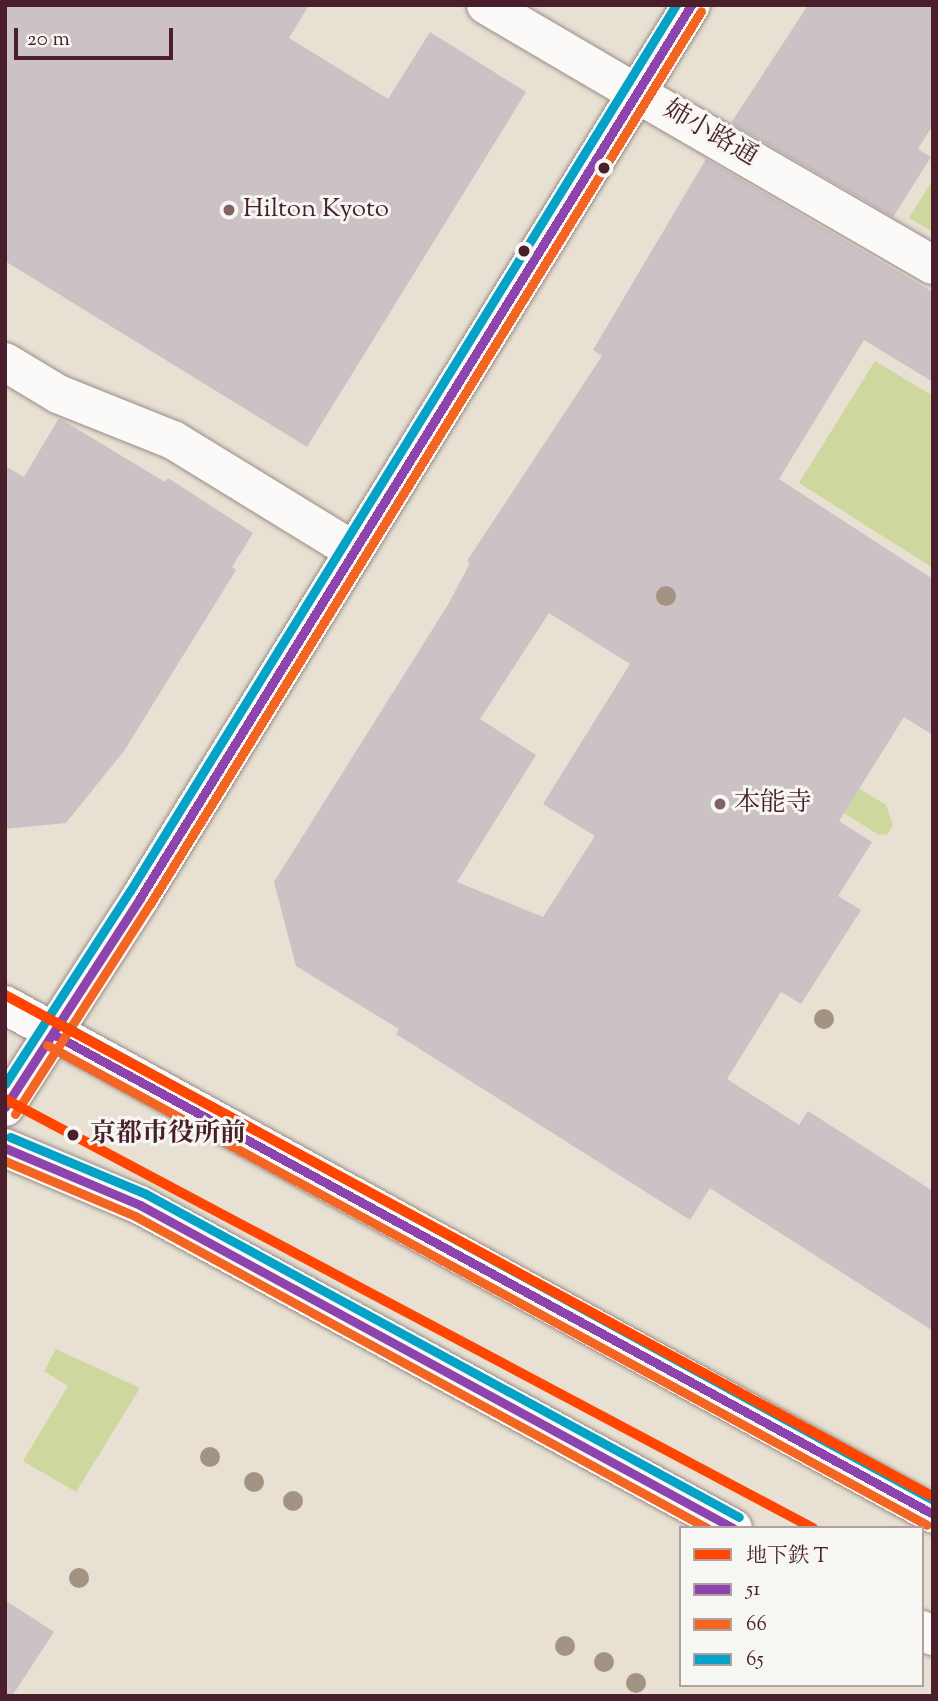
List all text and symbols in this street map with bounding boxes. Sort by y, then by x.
scale bar [18,14,177,58]
text: 20 m [27,25,70,55]
street label: 姉小路通 [657,94,763,174]
unlabelled marker [597,161,611,175]
place label: Hilton Kyoto [243,194,389,226]
marker: Hilton Kyoto [221,202,237,218]
unlabelled marker [517,244,531,258]
place label: 本能寺 [734,788,812,820]
marker: 本能寺 [712,796,728,812]
place label: 京都市役所前 [90,1119,246,1151]
marker: 京都市役所前 [62,1124,84,1146]
legend [679,1526,924,1687]
text: 地下鉄 T [746,1542,828,1572]
text: 51 [746,1575,760,1605]
text: 66 [746,1610,767,1640]
text: 65 [746,1645,764,1675]

